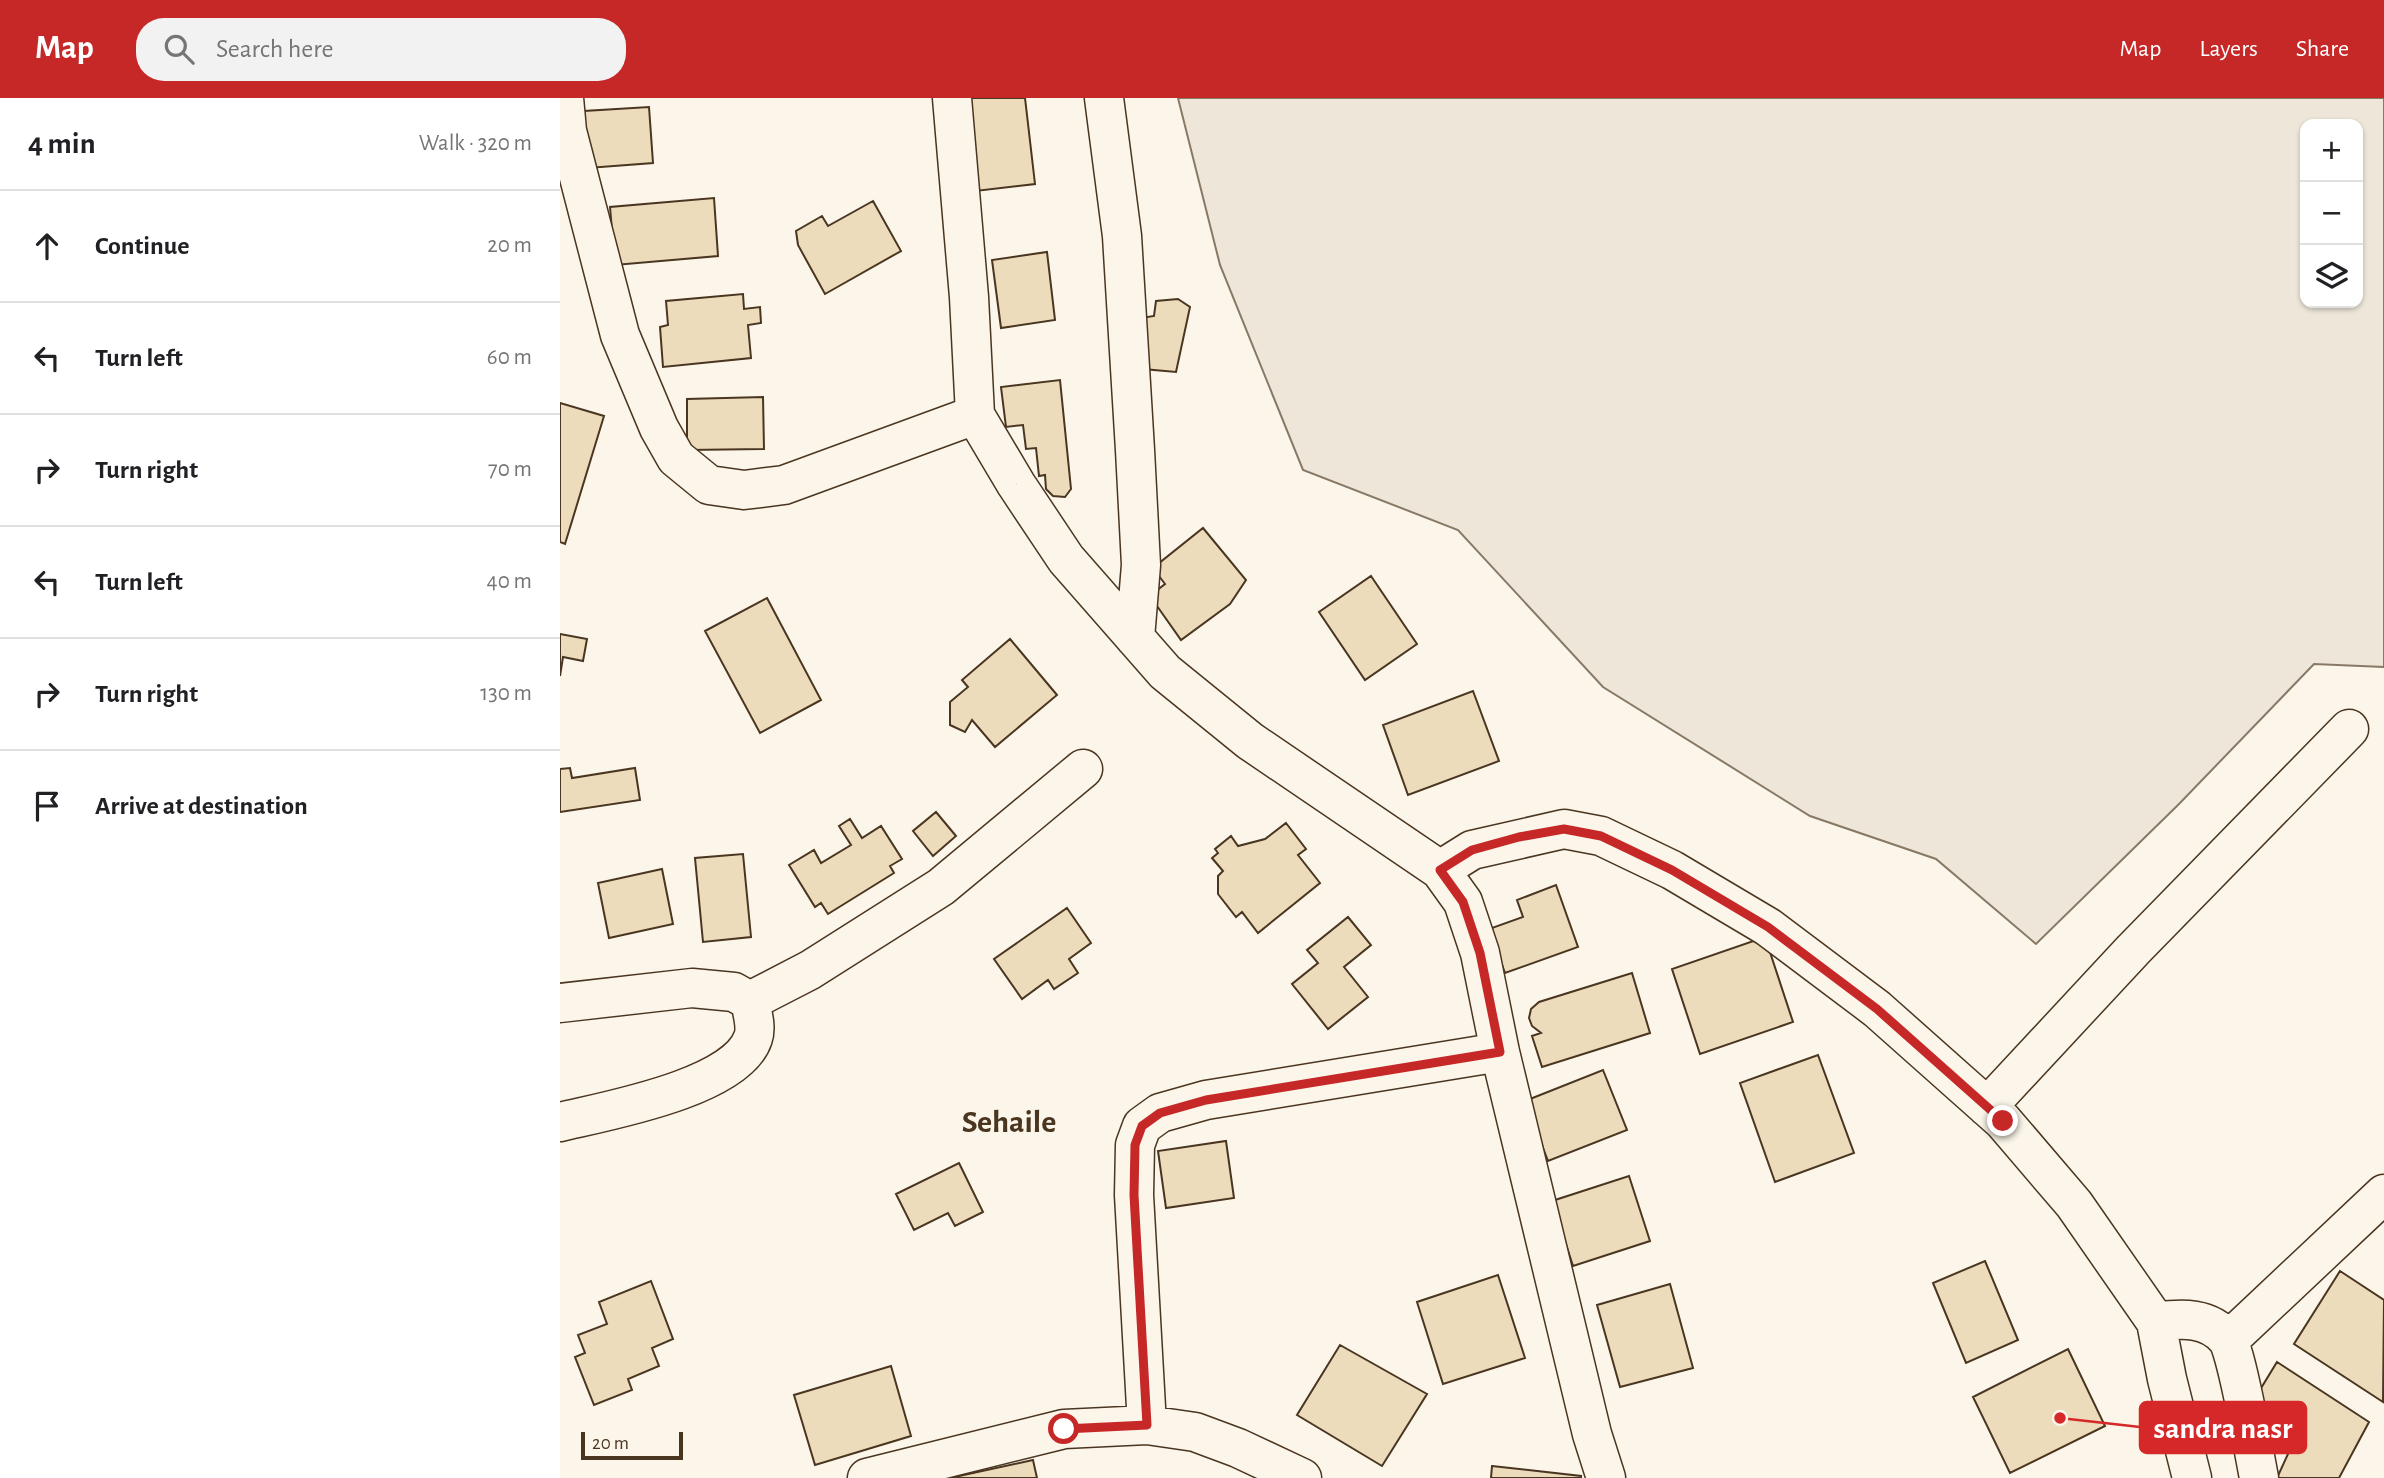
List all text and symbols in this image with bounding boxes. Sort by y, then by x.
search box [136,18,626,81]
icon: search [160,30,198,68]
text: Map [35,32,94,65]
text: Search here [216,36,334,62]
text: Map [2119,37,2161,61]
text: Layers [2199,37,2258,61]
text: Share [2296,37,2349,61]
map controls [2300,119,2363,308]
button: + [2300,119,2363,182]
text: 4 min [28,129,96,159]
text: Walk · 320 m [419,132,532,155]
button: − [2300,182,2363,245]
icon: ahead [28,227,66,265]
text: Continue [95,233,190,259]
text: 20 m [487,234,532,257]
button: layers [2300,245,2363,308]
icon: left [28,339,66,377]
text: Turn left [95,345,183,371]
text: 60 m [487,346,532,369]
icon: right [28,451,66,489]
text: Turn right [95,457,198,483]
text: 70 m [488,458,532,481]
icon: left [28,563,66,601]
text: Turn left [95,569,183,595]
text: 40 m [487,570,532,593]
icon: right [28,675,66,713]
text: Turn right [95,681,198,707]
text: 130 m [480,682,532,705]
icon: arrive [28,787,66,825]
text: Arrive at destination [95,793,308,819]
route end [1987,1105,2018,1136]
district label: Sehaile [962,1106,1056,1138]
callout: sandra nasr [2140,1402,2306,1453]
route start [1048,1413,1079,1444]
text: sandra nasr [2154,1414,2293,1444]
scale bar [581,1429,682,1461]
text: 20 m [592,1434,629,1453]

